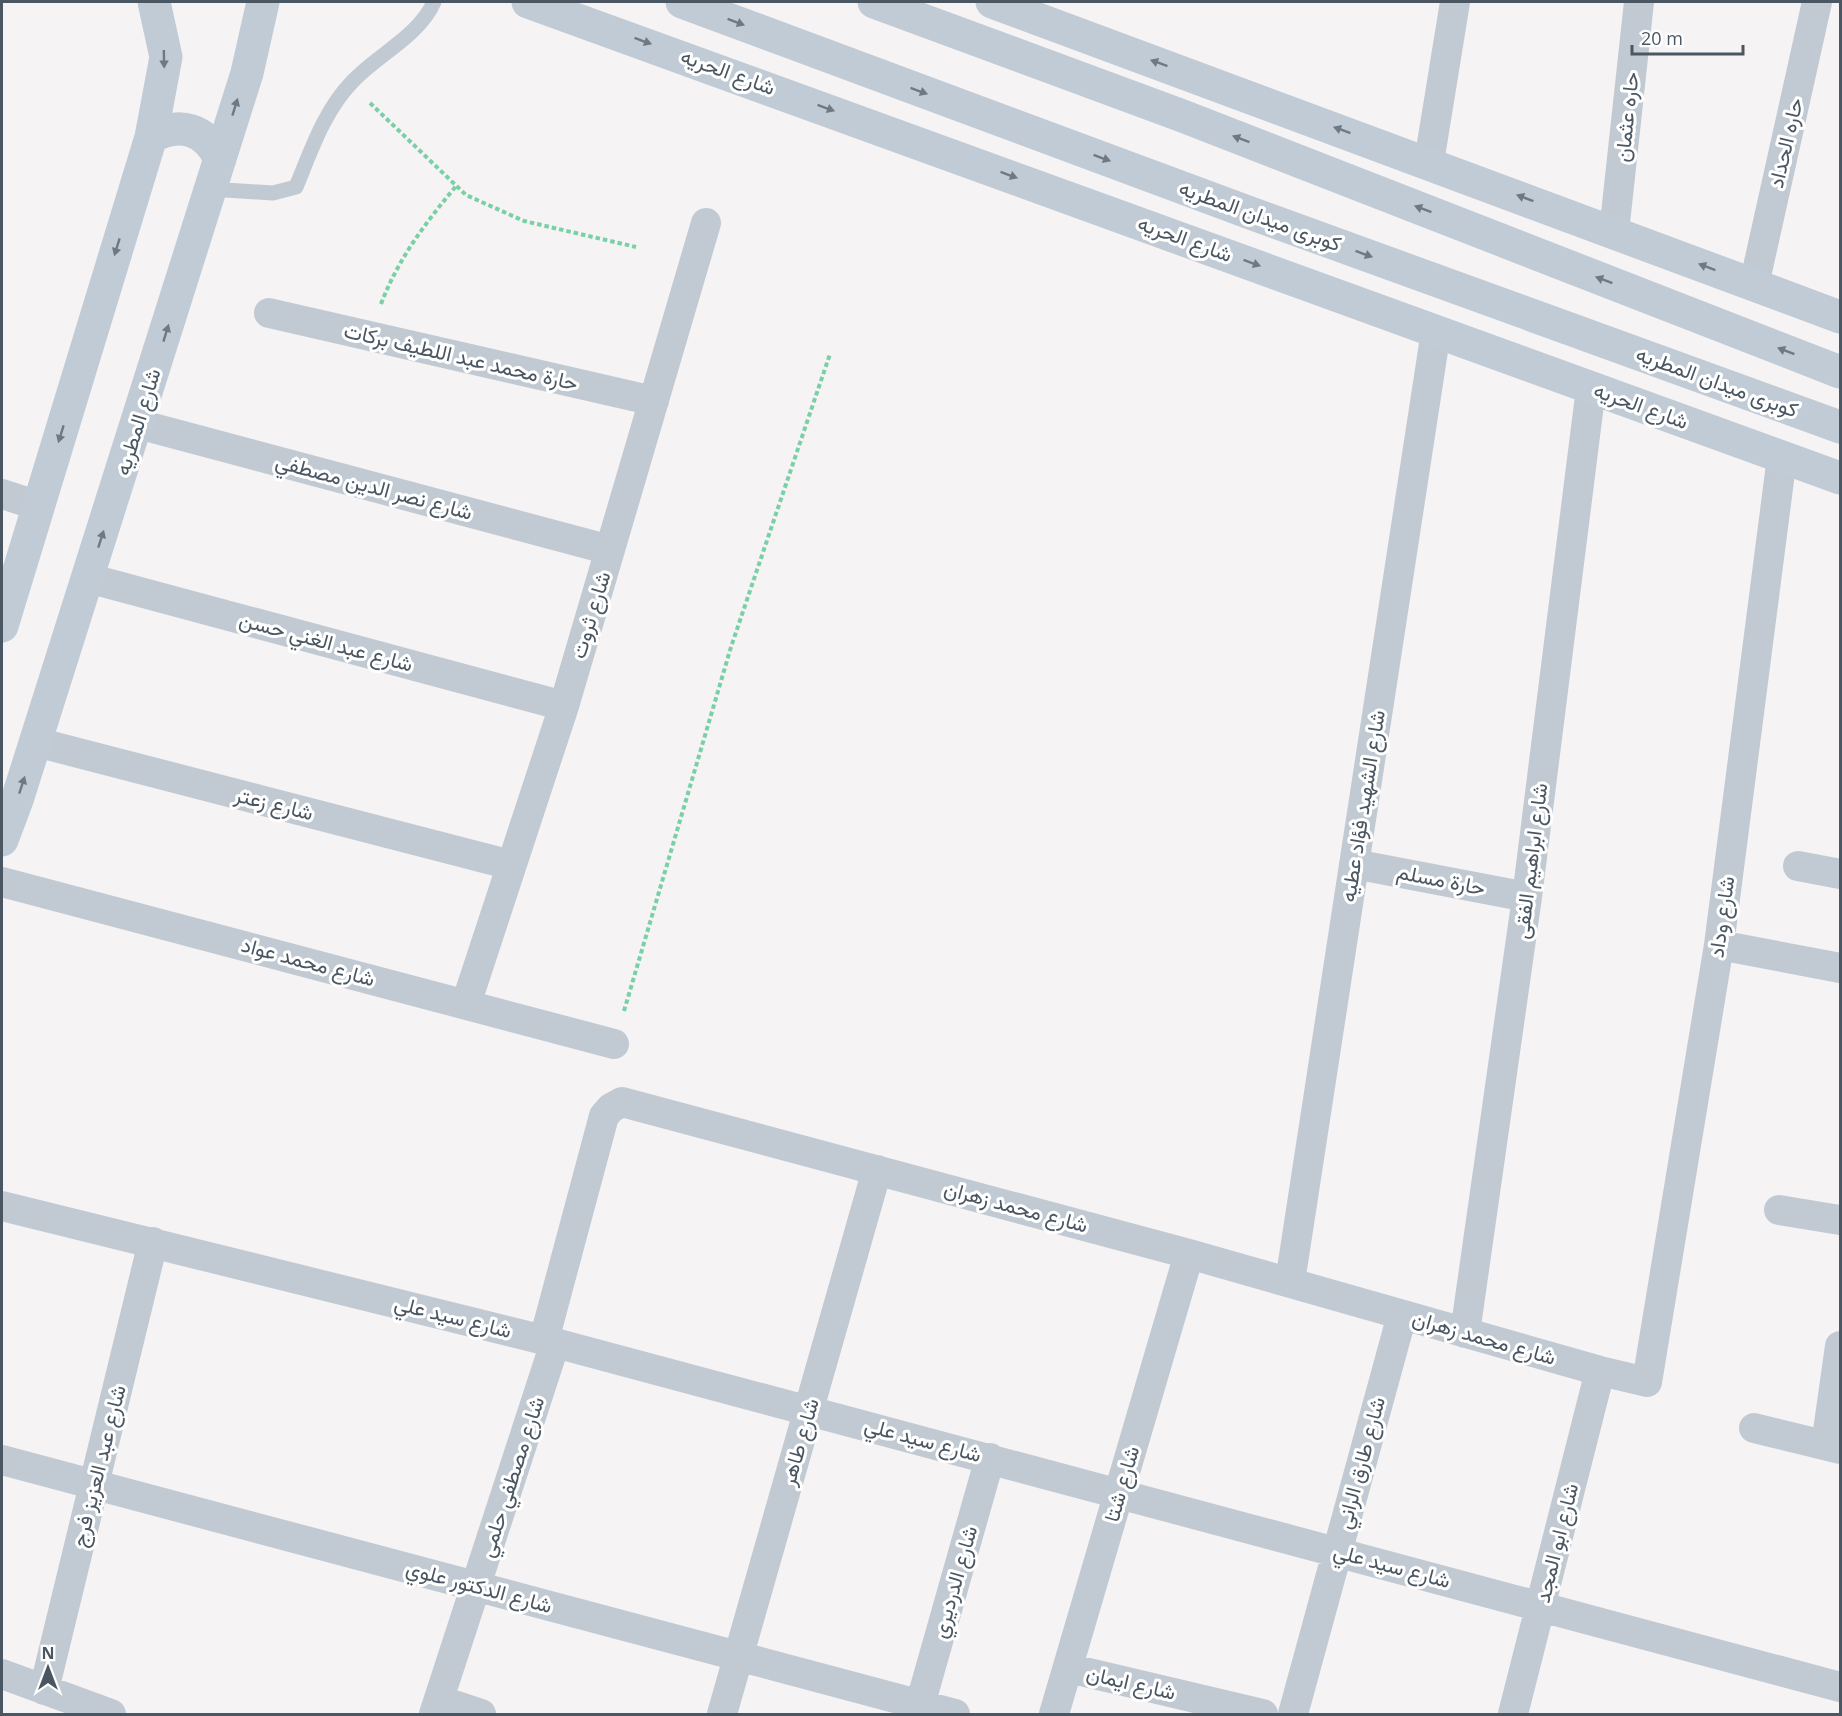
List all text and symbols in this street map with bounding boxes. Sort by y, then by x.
one-way arrow [728,18,746,28]
scale bar [1632,18,1743,56]
text: 20 m [1641,26,1683,50]
one-way arrow [634,37,652,47]
street label: شارع الحريه [677,41,779,102]
one-way arrow [159,49,169,68]
one-way arrow [1150,57,1168,67]
street label: حاره عثمان [1607,70,1645,163]
one-way arrow [910,86,928,96]
street label: حاره الحداد [1761,95,1809,191]
one-way arrow [231,98,240,116]
one-way arrow [817,104,835,113]
one-way arrow [1333,125,1351,134]
one-way arrow [1232,133,1250,143]
one-way arrow [1093,154,1111,163]
one-way arrow [1000,170,1018,180]
street label: كوبرى ميدان المطريه [1175,173,1345,257]
one-way arrow [1516,193,1534,202]
one-way arrow [1413,204,1431,214]
street label: شارع الحريه [1134,208,1236,269]
one-way arrow [112,238,121,256]
one-way arrow [1355,249,1373,259]
one-way arrow [1243,259,1261,269]
one-way arrow [1698,262,1716,271]
one-way arrow [1595,275,1613,284]
street label: حارة محمد عبد اللطيف بركات [342,315,581,397]
one-way arrow [162,324,171,342]
street label: كوبرى ميدان المطريه [1632,339,1802,423]
one-way arrow [1777,346,1795,355]
street label: شارع المطريه [108,365,168,479]
street label: شارع الحريه [1590,375,1692,436]
one-way arrow [56,425,65,443]
street label: شارع نصر الدين مصطفي [272,446,476,530]
one-way arrow [97,530,106,548]
street label: شارع ثروت [564,568,617,662]
street label: شارع عبد الغني حسن [235,604,416,682]
street label: شارع الشهيد فؤاد عطيه [1333,708,1392,904]
one-way arrow [18,776,27,794]
street label: شارع زعتر [231,780,316,827]
street label: شارع ابراهيم الفقى [1507,781,1554,940]
street label: حارة مسلم [1395,857,1488,902]
street label: شارع وداد [1701,874,1742,960]
street label: شارع محمد عواد [238,930,378,993]
street label: شارع محمد زهران [941,1173,1091,1240]
street label: شارع سيد علي [391,1288,515,1348]
street label: شارع محمد زهران [1409,1303,1559,1372]
street label: شارع عبد العزيز فرج [64,1382,133,1550]
street label: شارع مصطفي حلمي [472,1393,554,1562]
street label: شارع طارق الراني [1329,1394,1395,1533]
street label: شارع طاهر [773,1395,826,1490]
street label: شارع سيد علي [861,1410,985,1472]
street label: شارع شتا [1097,1442,1146,1525]
street label: شارع ابو المجد [1528,1480,1585,1606]
street label: شارع الدرديري [925,1522,987,1642]
street label: شارع سيد علي [1330,1536,1454,1598]
street label: شارع الدكتور علوي [402,1553,555,1623]
north arrow [18,1638,78,1698]
text: N [41,1642,55,1664]
street label: شارع ايمان [1084,1658,1179,1707]

